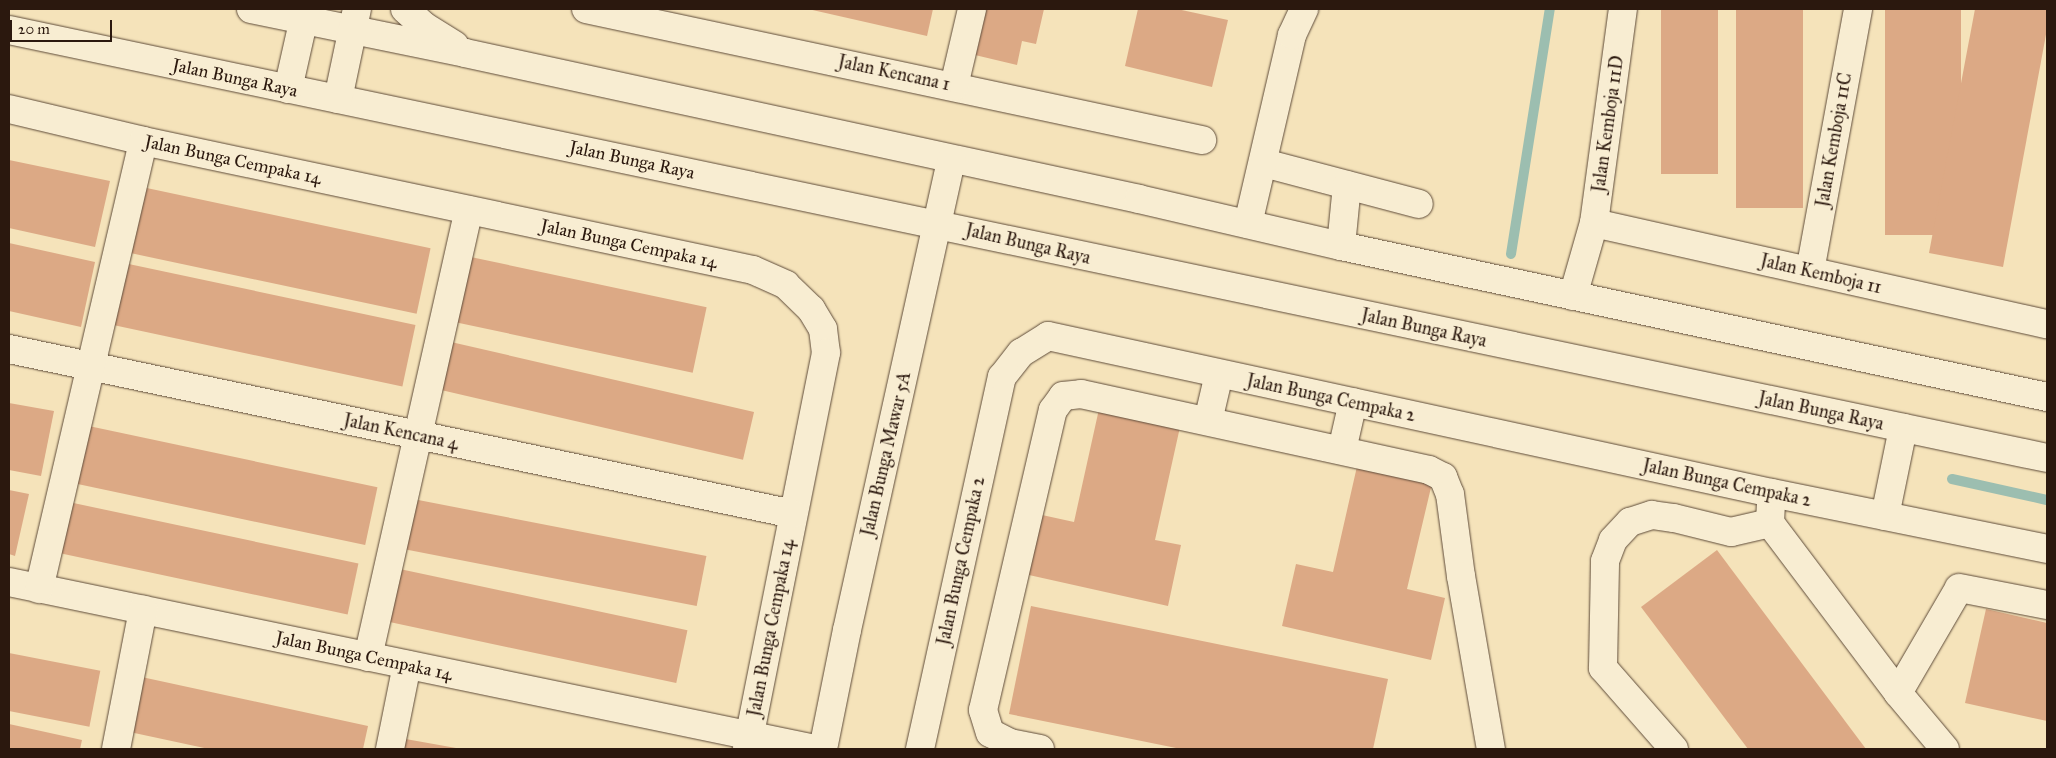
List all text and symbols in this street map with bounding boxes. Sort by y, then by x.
scale bar [12,10,115,42]
text: 20 m [18,20,50,38]
street label: Jalan Kencana 1 [836,51,952,95]
street label: Jalan Bunga Raya [170,54,300,102]
street label: Jalan Kemboja 11D [1588,54,1628,194]
street label: Jalan Kemboja 11C [1812,71,1856,209]
street label: Jalan Bunga Cempaka 14 [143,131,323,189]
street label: Jalan Bunga Raya [567,136,697,184]
street label: Jalan Bunga Cempaka 14 [539,215,719,273]
street label: Jalan Bunga Raya [963,219,1093,269]
street label: Jalan Kemboja 11 [1758,250,1884,298]
street label: Jalan Bunga Raya [1359,304,1489,352]
street label: Jalan Bunga Mawar 5A [857,370,915,538]
street label: Jalan Bunga Cempaka 2 [1245,370,1417,426]
street label: Jalan Bunga Raya [1756,387,1886,435]
street label: Jalan Kencana 4 [342,409,460,455]
street label: Jalan Bunga Cempaka 2 [1641,455,1813,511]
street label: Jalan Bunga Cempaka 2 [933,475,989,647]
street label: Jalan Bunga Cempaka 14 [743,538,799,718]
street label: Jalan Bunga Cempaka 14 [274,627,454,685]

